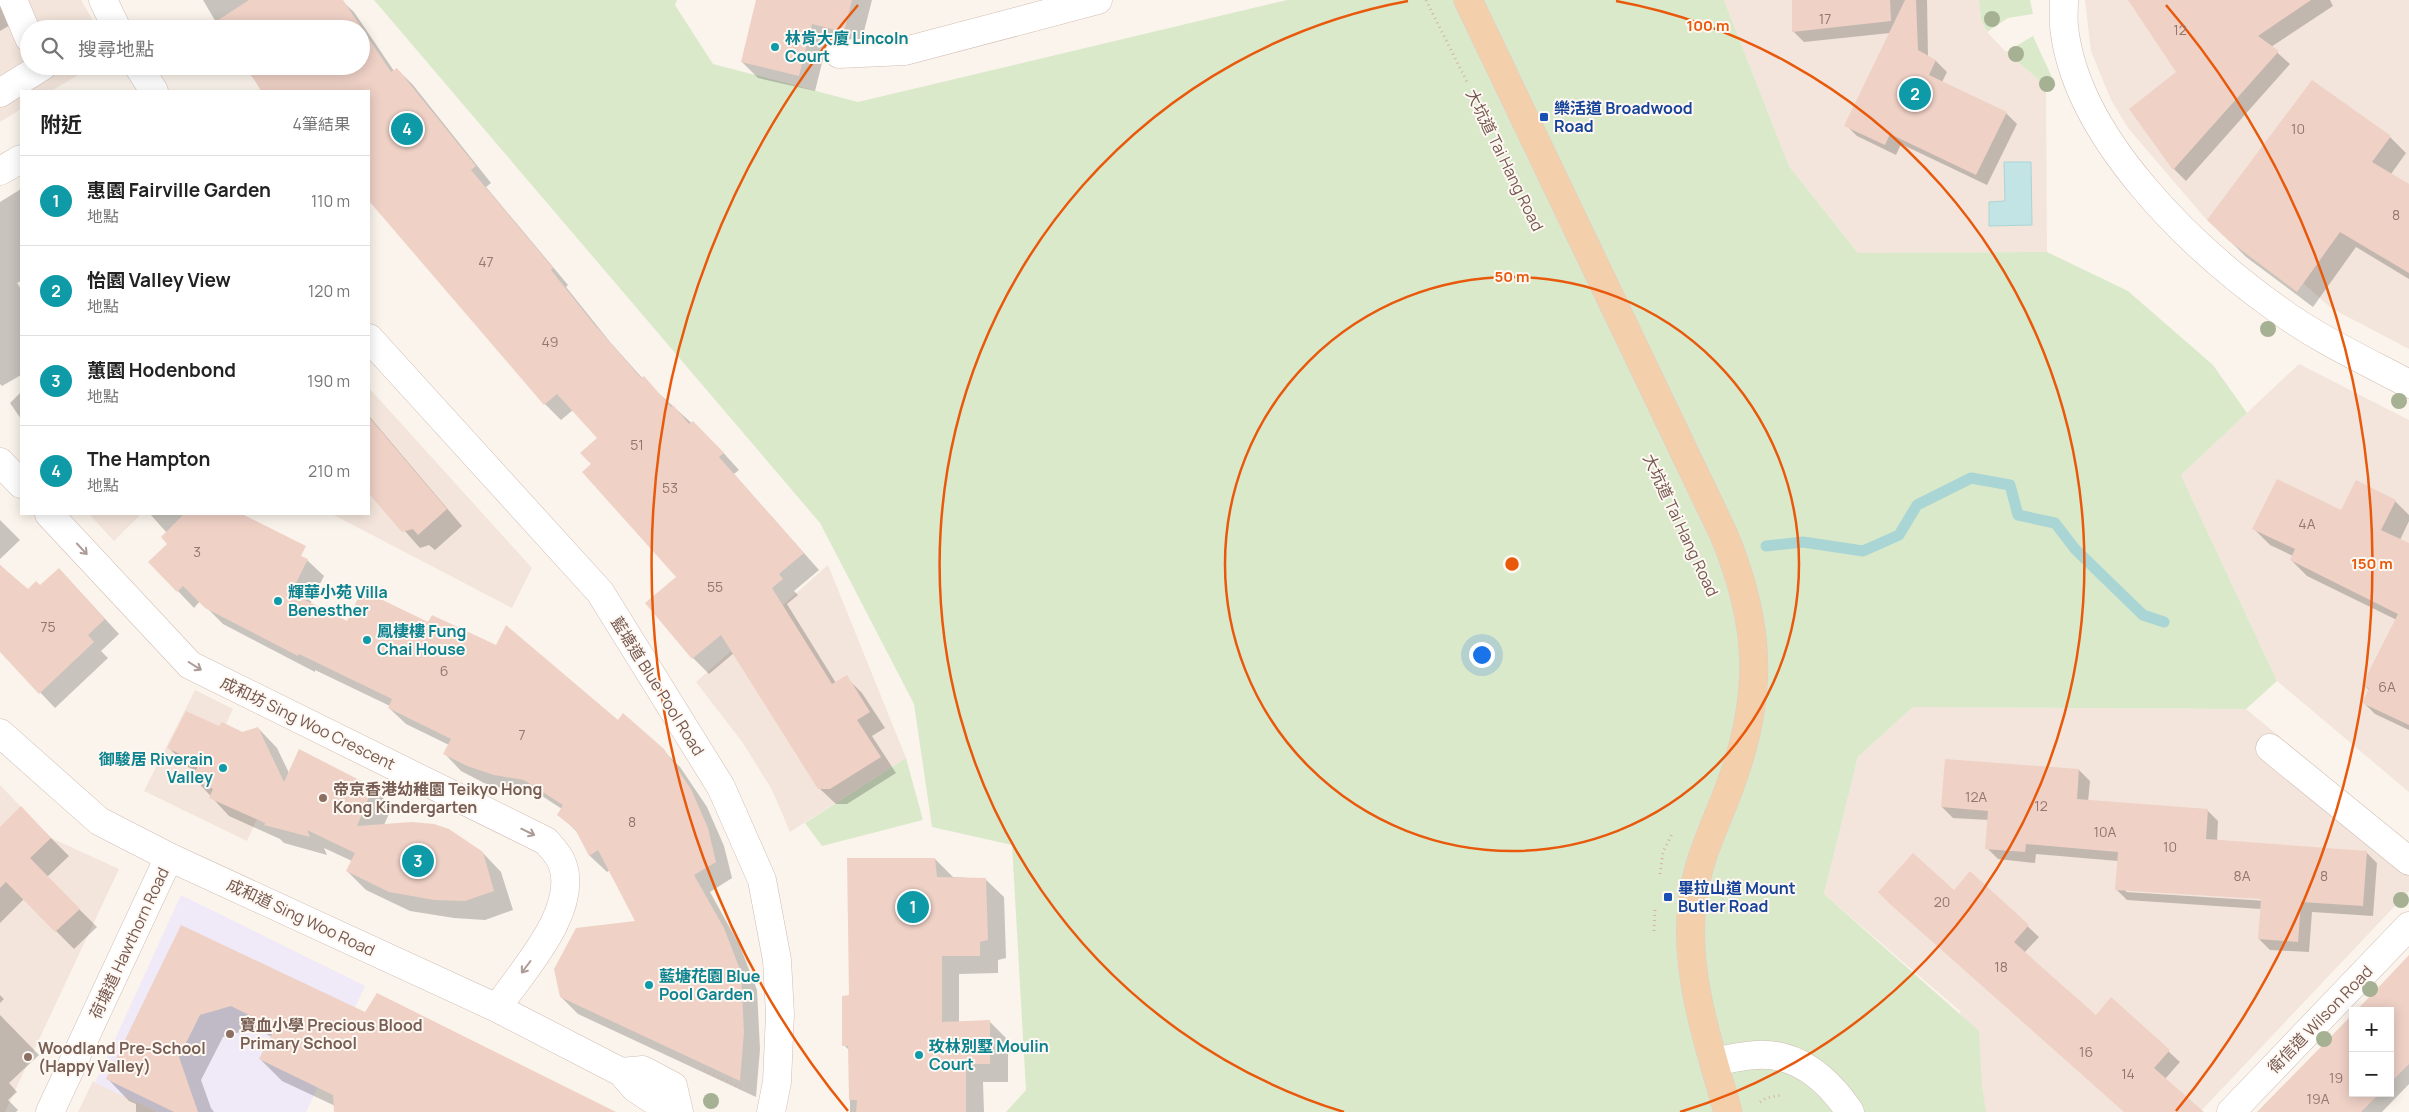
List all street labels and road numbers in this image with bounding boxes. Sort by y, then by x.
street label: 大坑道 Tai Hang Road [1461,85,1549,235]
street label: 大坑道 Tai Hang Road [1638,450,1724,600]
street label: 藍塘道 Blue Pool Road [606,612,710,760]
street label: 成和坊 Sing Woo Crescent [217,671,399,775]
street label: 荷塘道 Hawthorn Road [84,864,174,1022]
street label: 成和道 Sing Woo Road [223,873,379,961]
street label: 衛信道 Wilson Road [2263,960,2377,1078]

